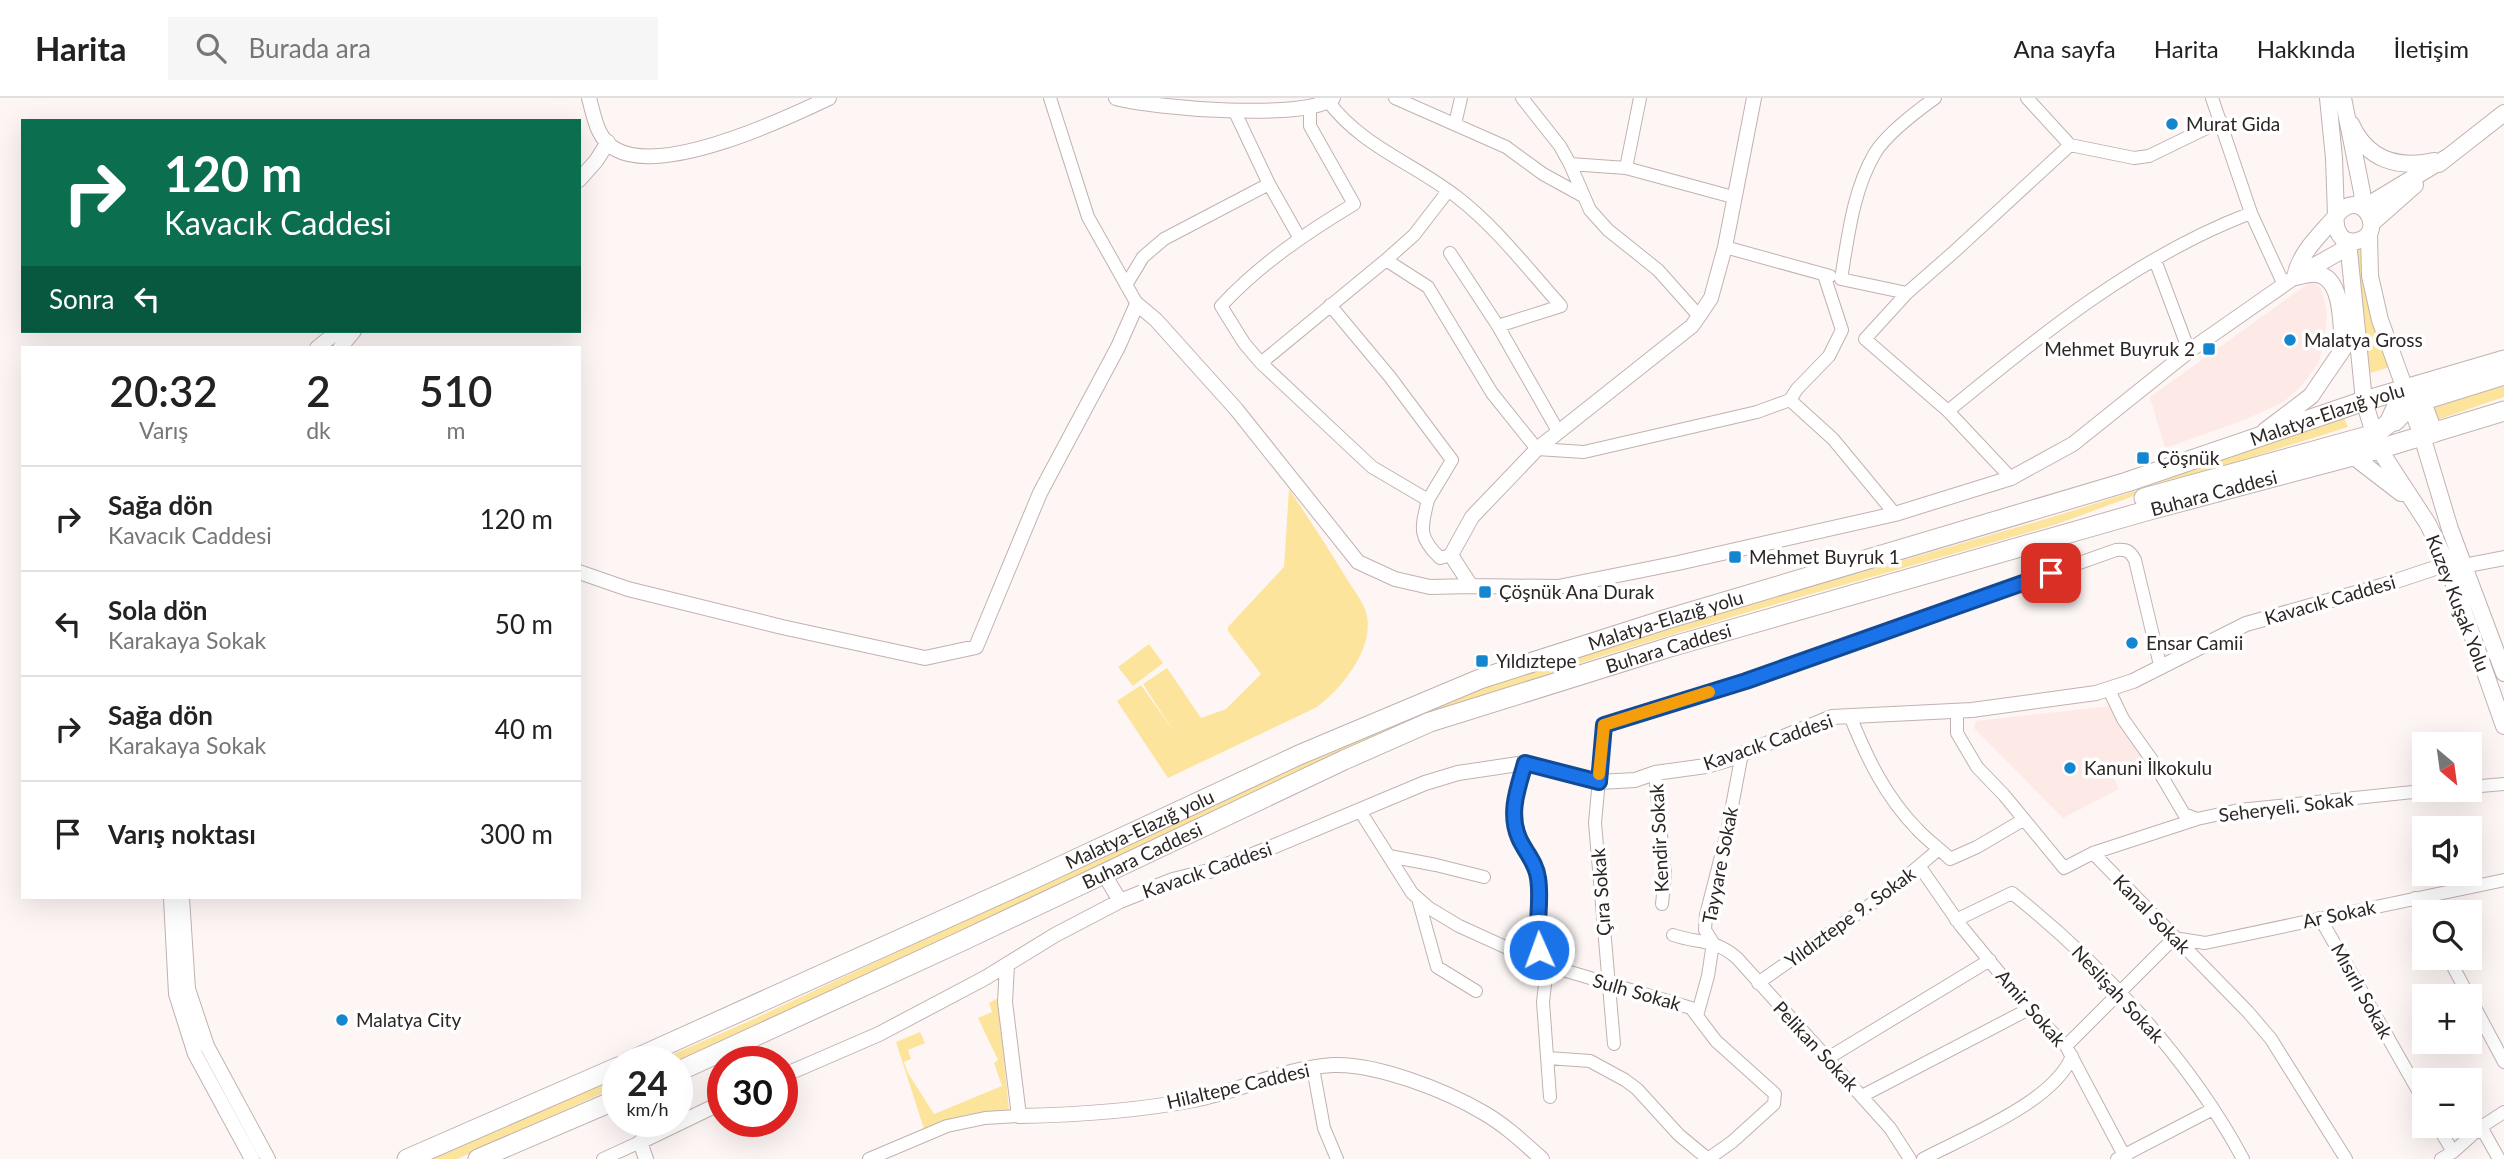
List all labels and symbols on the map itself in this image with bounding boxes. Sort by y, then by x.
place label: Murat Gida [2186,112,2280,135]
marker: Murat Gida [2164,116,2180,132]
place label: Malatya Gross [2304,328,2423,351]
marker: Malatya Gross [2282,332,2298,348]
place label: Mehmet Buyruk 2 [2044,337,2195,360]
marker: Mehmet Buyruk 2 [2201,341,2217,357]
street label: Malatya-Elazığ yolu [2247,378,2407,450]
place label: Çöşnük [2157,446,2220,469]
marker: Çöşnük [2135,450,2151,466]
street label: Buhara Caddesi [2148,465,2279,520]
street label: Kuzey Kuşak Yolu [2422,531,2495,675]
pin [2021,543,2081,603]
place label: Mehmet Buyruk 1 [1749,545,1900,568]
marker: Mehmet Buyruk 1 [1727,549,1743,565]
street label: Kavacık Caddesi [2262,570,2398,629]
place label: Çöşnük Ana Durak [1499,580,1654,603]
marker: Çöşnük Ana Durak [1477,584,1493,600]
street label: Malatya-Elazığ yolu [1585,585,1746,655]
street label: Buhara Caddesi [1603,618,1734,677]
place label: Ensar Camii [2146,631,2243,654]
marker: Ensar Camii [2124,635,2140,651]
place label: Yıldıztepe [1496,649,1577,672]
marker: Yıldıztepe [1474,653,1490,669]
street label: Kavacık Caddesi [1700,709,1836,774]
north arrow [2412,732,2482,802]
place label: Kanuni İlkokulu [2084,756,2212,779]
marker: Kanuni İlkokulu [2062,760,2078,776]
street label: Kendir Sokak [1644,783,1673,893]
street label: Malatya-Elazığ yolu [1061,784,1217,873]
street label: Seheryeli. Sokak [2217,787,2355,826]
street label: Tayyare Sokak [1697,804,1742,925]
street label: Buhara Caddesi [1078,817,1206,893]
street label: Kavacık Caddesi [1139,837,1275,902]
street label: Çıra Sokak [1586,847,1615,937]
street label: Yıldıztepe 9. Sokak [1780,861,1920,972]
street label: Kanal Sokak [2109,869,2196,958]
street label: Ar Sokak [2300,895,2378,932]
position arrow [1502,913,1576,987]
street label: Mısırlı Sokak [2327,939,2398,1043]
street label: Neslişah Sokak [2068,940,2169,1047]
street label: Amir Sokak [1992,965,2071,1051]
street label: Sulh Sokak [1591,968,1684,1015]
street label: Pelikan Sokak [1769,996,1864,1096]
place label: Malatya City [356,1008,461,1031]
marker: Malatya City [334,1012,350,1028]
speed limit sign: 30 [707,1046,798,1137]
street label: Hilaltepe Caddesi [1164,1058,1312,1113]

